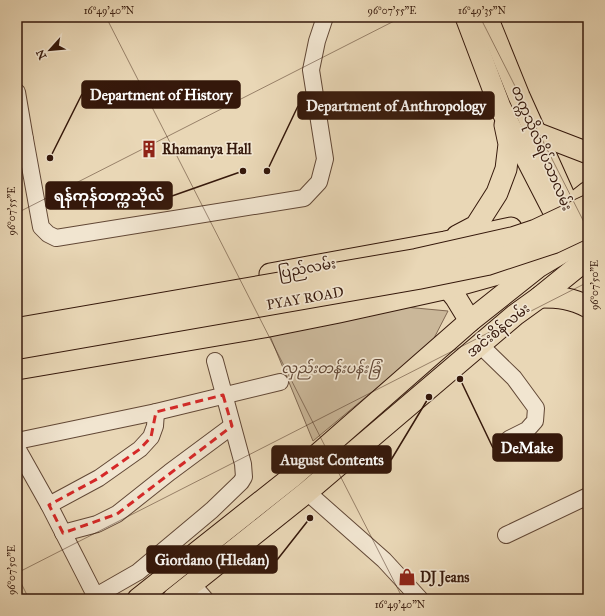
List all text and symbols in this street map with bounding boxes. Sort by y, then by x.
text: 16°49'40"N [84,5,135,17]
text: 96°07'55"E [368,5,416,17]
text: 16°49'35"N [458,5,506,17]
north arrow [30,30,70,70]
text: N [33,47,49,61]
callout: Department of History [82,81,240,108]
street label: တက္ကသိုလ်ရိပ်သာလမ်း [505,82,577,215]
text: Department of History [90,86,233,105]
callout: Department of Anthropology [298,92,494,119]
text: Department of Anthropology [306,97,487,116]
building icon: Rhamanya Hall [139,139,159,159]
place label: Rhamanya Hall [162,141,253,159]
callout: ရန်ကုန်တက္ကသိုလ် [46,182,172,209]
text: ရန်ကုန်တက္ကသိုလ် [54,186,164,208]
text: 96°07'55"E [6,187,18,235]
street label: ပြည်လမ်း [277,253,338,285]
text: 96°07'50"E [589,260,601,310]
street label: PYAY ROAD [265,283,345,314]
street label: အင်းစိန်လမ်း [462,298,535,363]
park label: လှည်းတန်းပန်းခြံ [281,358,383,380]
callout: DeMake [493,434,562,461]
text: DeMake [501,439,554,457]
callout: August Contents [272,446,391,473]
text: August Contents [279,451,384,470]
text: 96°07'50"E [6,545,18,595]
callout: Giordano (Hledan) [147,546,277,573]
text: Giordano (Hledan) [155,551,269,570]
shop icon: DJ Jeans [397,567,417,587]
place label: DJ Jeans [420,569,469,587]
text: 16°49'40"N [375,599,426,611]

